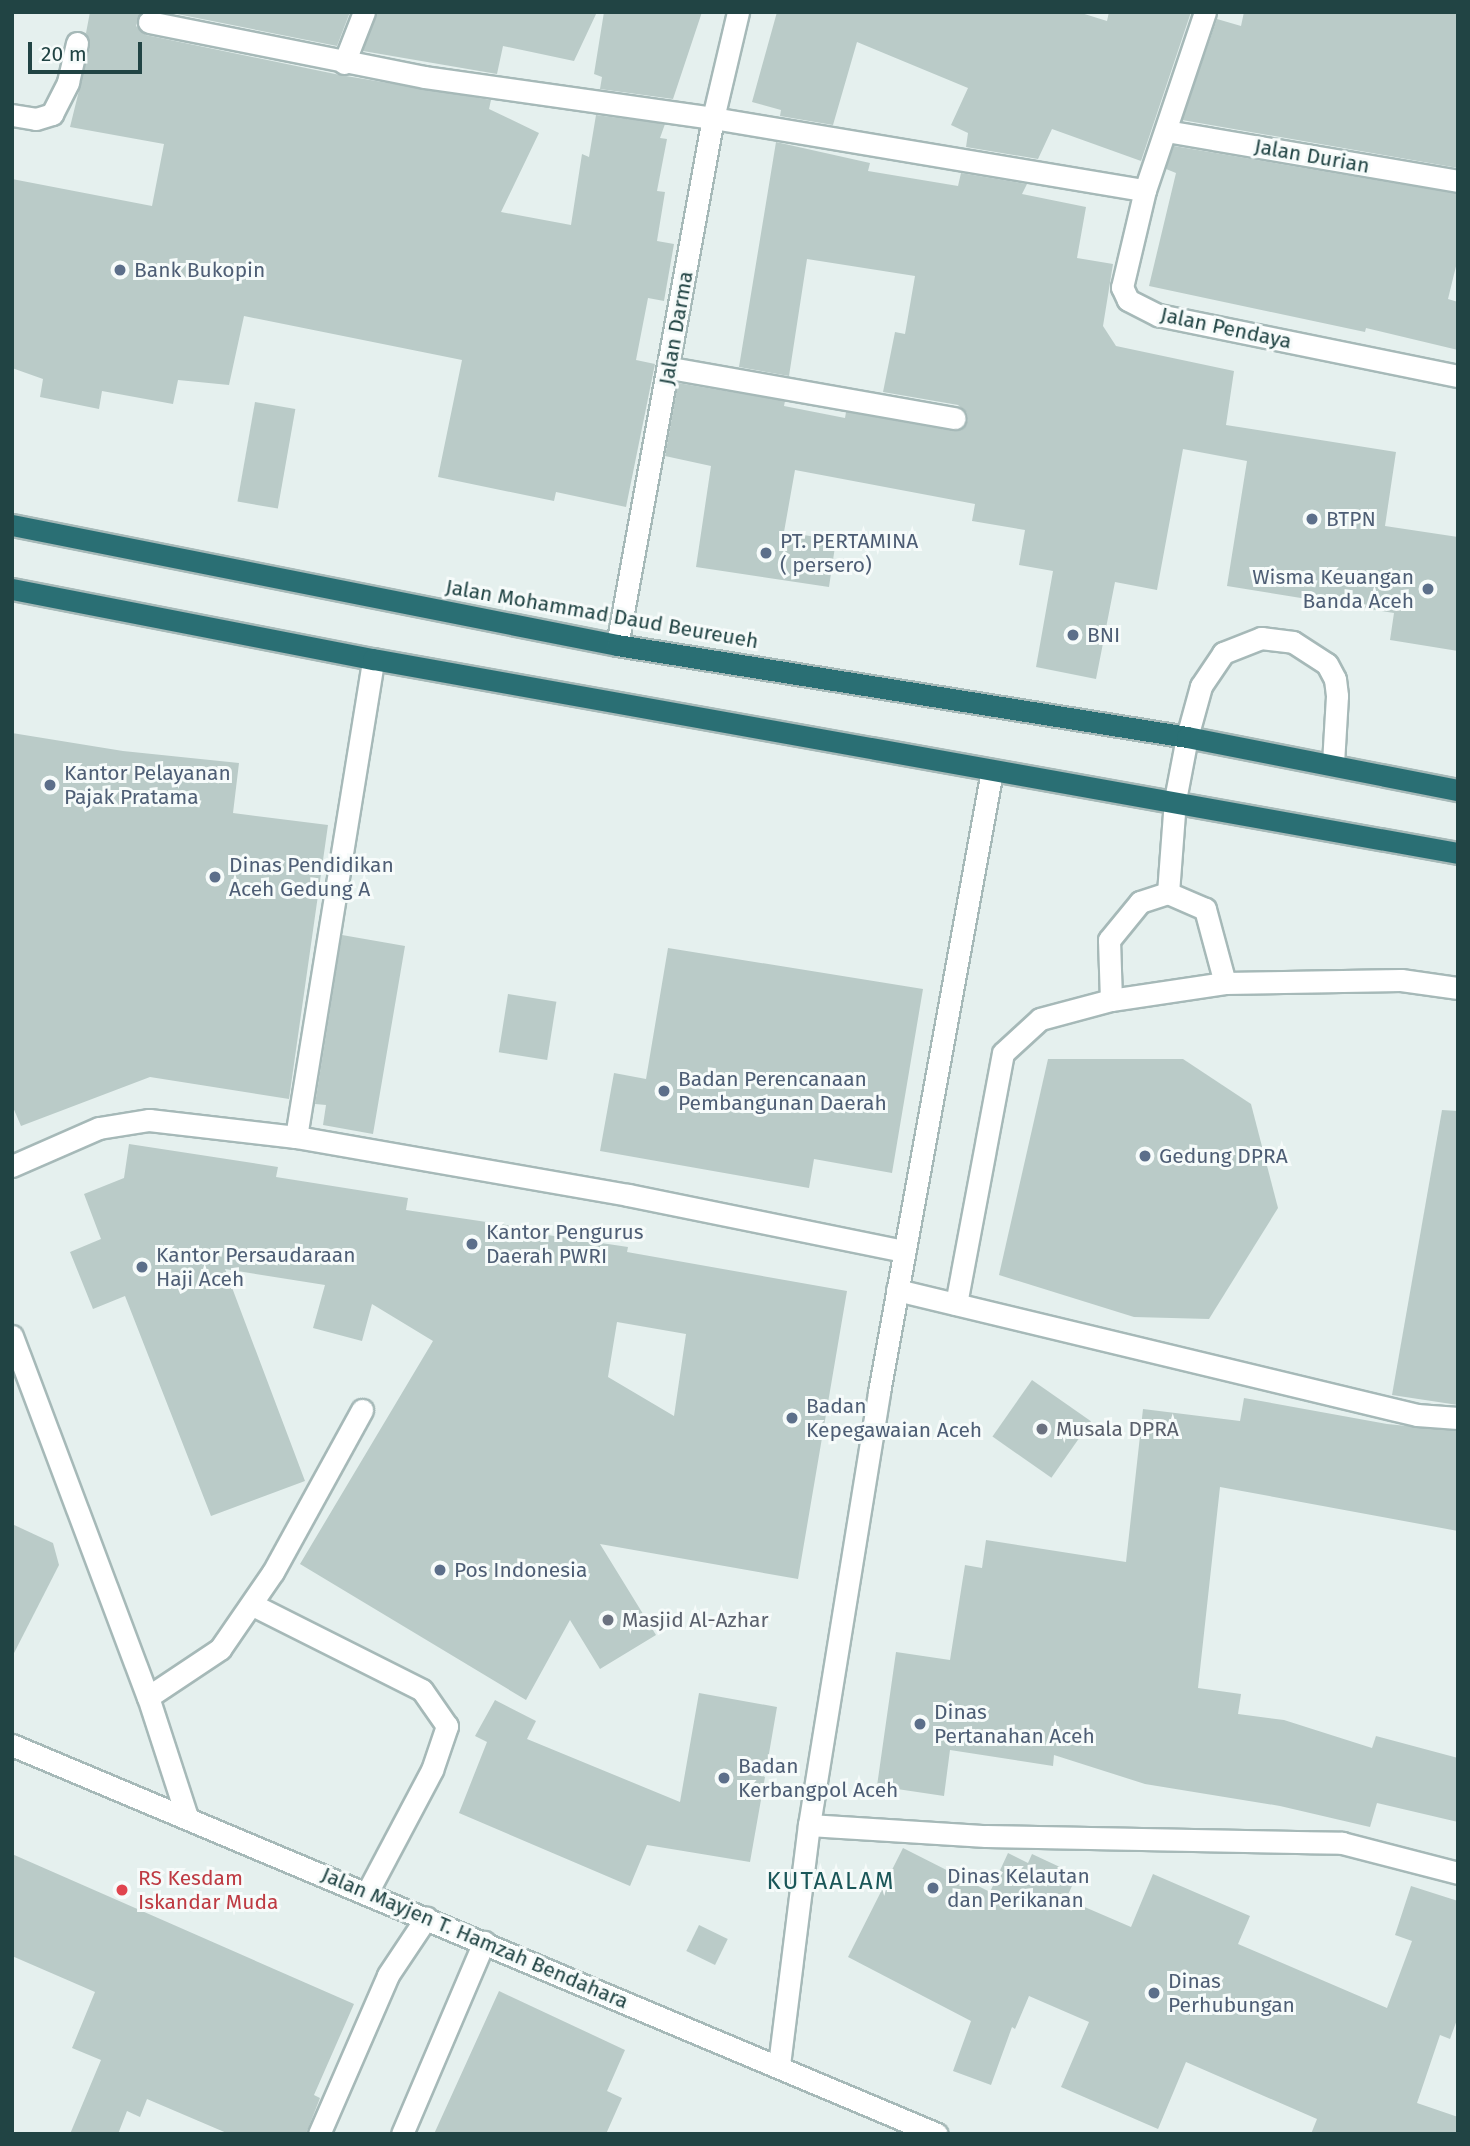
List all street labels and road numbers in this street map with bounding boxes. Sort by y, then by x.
street label: Jalan Durian [1252,133,1372,179]
street label: Jalan Darma [654,269,698,387]
street label: Jalan Pendaya [1158,302,1294,354]
street label: Jalan Mohammad Daud Beureueh [444,574,760,654]
street label: Jalan Mayjen T. Hamzah Bendahara [318,1862,632,2014]

